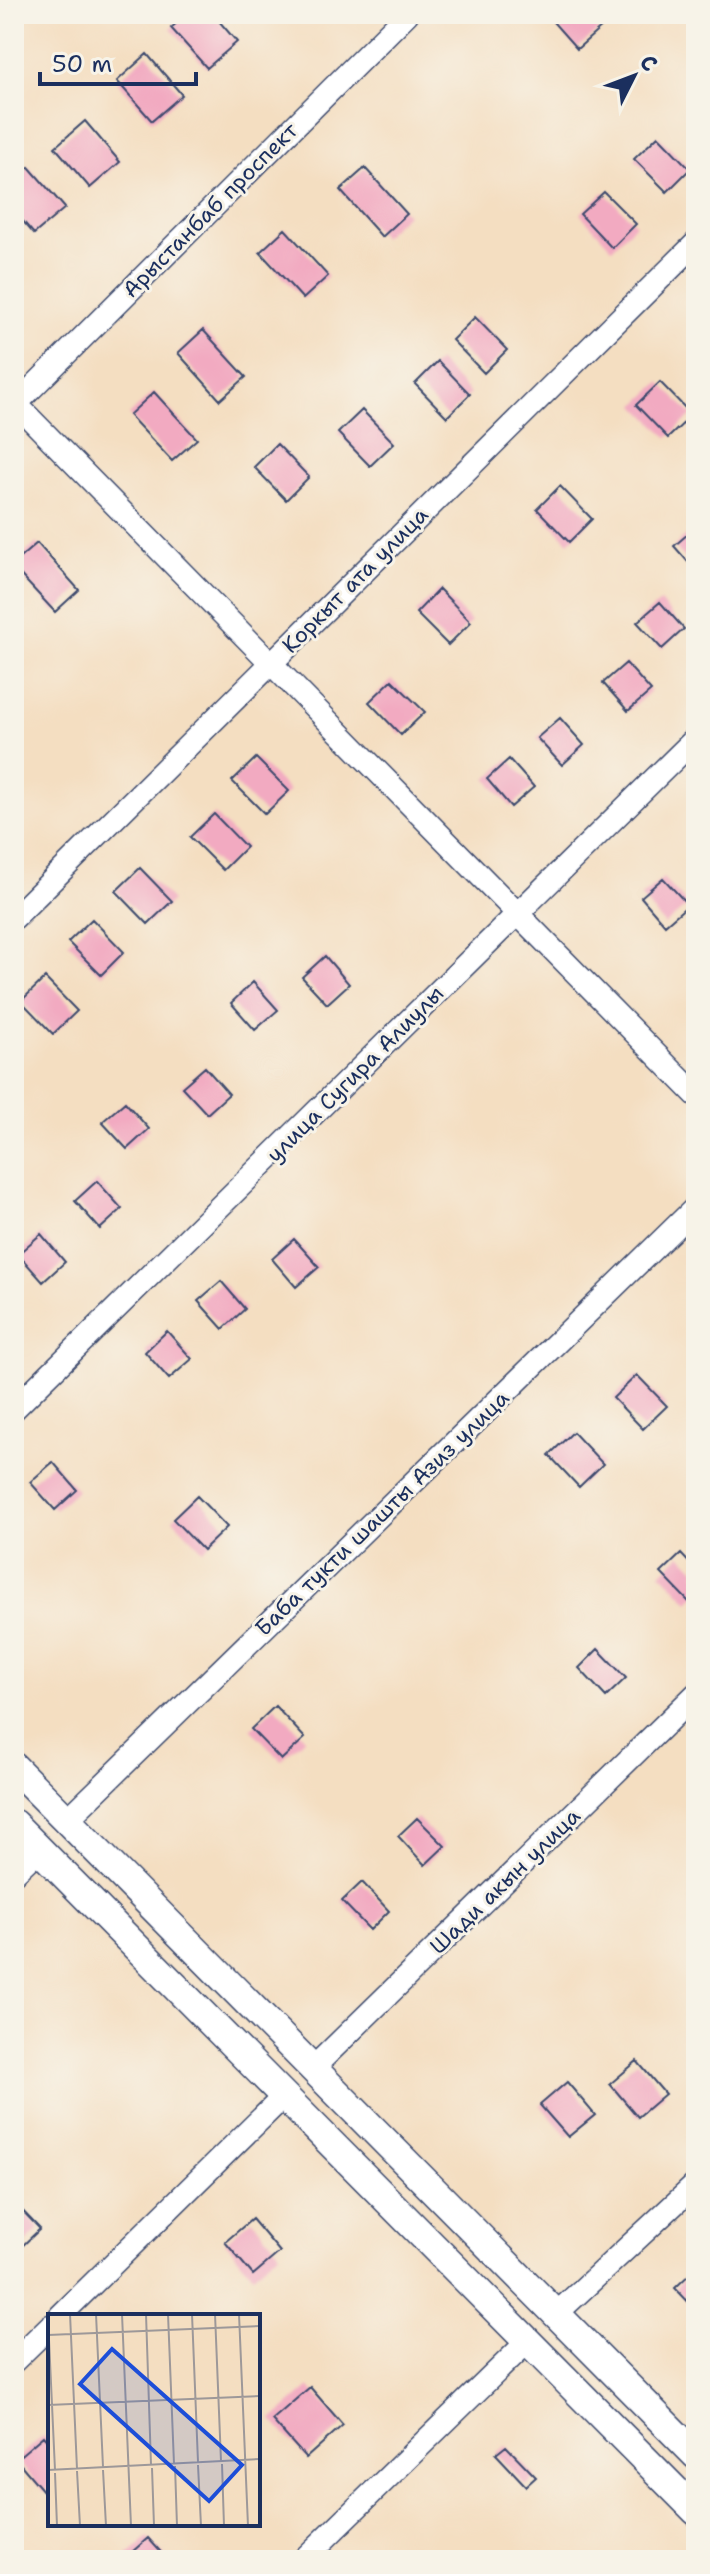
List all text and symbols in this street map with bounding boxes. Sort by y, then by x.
scale bar [40,36,196,86]
north arrow [594,36,674,116]
text: 50 m [52,48,112,80]
text: С [633,48,664,78]
street label: Арыстанбаб проспект [116,116,304,304]
street label: Коркыт ата улица [276,500,435,659]
street label: улица Сугира Алиулы [260,979,450,1169]
street label: Баба тукти шашты Азиз улица [249,1383,515,1642]
street label: Шади акын улица [423,1801,587,1960]
inset map [48,2314,260,2526]

